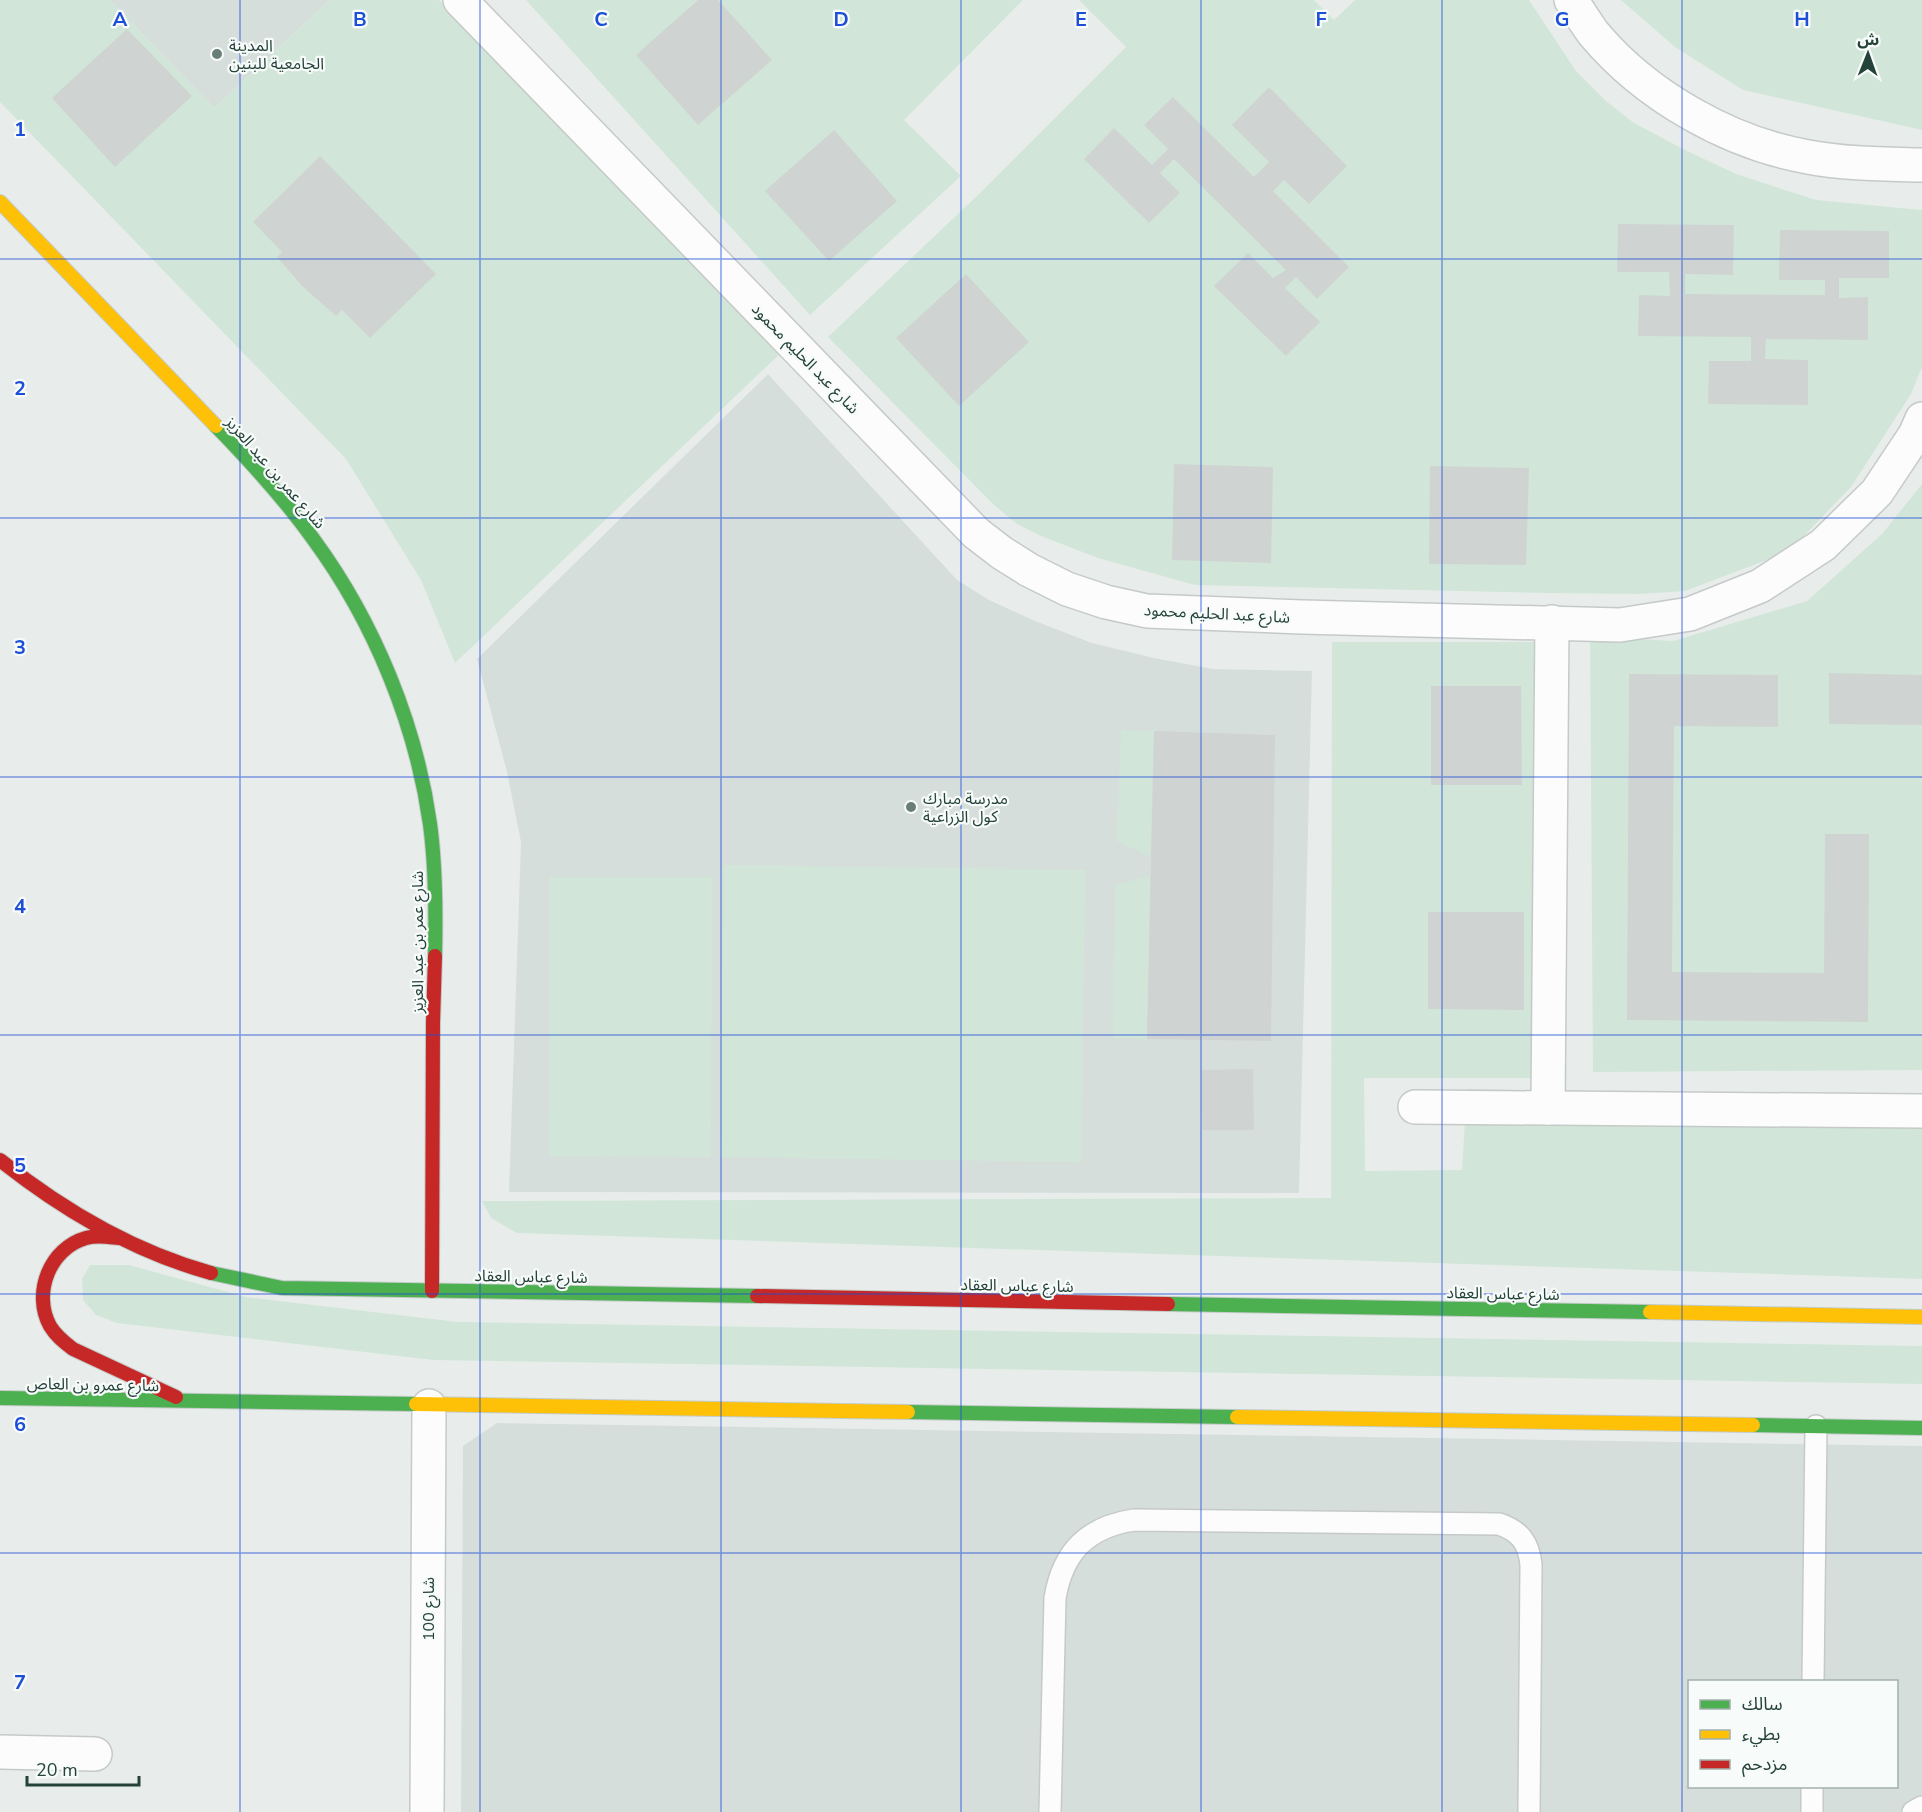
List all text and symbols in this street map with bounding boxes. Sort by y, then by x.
text: A [113,6,128,33]
text: B [353,6,367,33]
text: C [594,6,608,33]
text: D [833,6,849,33]
text: E [1075,6,1087,33]
text: F [1315,6,1327,33]
text: G [1555,6,1569,33]
text: H [1794,6,1810,33]
north arrow [1838,24,1898,84]
text: ش [1857,29,1879,51]
place label: المدينة الجامعية للبنين [229,35,324,75]
marker: المدينة الجامعية للبنين [210,47,224,61]
text: 1 [14,116,26,143]
street label: شارع عبد الحليم محمود [746,298,864,420]
text: 2 [14,375,26,402]
street label: شارع عمر بن عبد العزيز [219,411,330,534]
street label: شارع عبد الحليم محمود [1143,599,1291,630]
text: 3 [14,634,26,661]
place label: مدرسة مبارك كول الزراعية [923,788,1008,828]
marker: مدرسة مبارك كول الزراعية [904,800,918,814]
street label: شارع عمر بن عبد العزيز [407,871,430,1014]
text: 4 [14,893,26,920]
text: 5 [14,1152,26,1179]
street label: شارع عباس العقاد [474,1265,588,1290]
street label: شارع عباس العقاد [960,1274,1074,1299]
street label: شارع عباس العقاد [1446,1282,1560,1307]
street label: شارع عمرو بن العاص [27,1373,159,1398]
text: 6 [14,1411,26,1438]
street label: شارع 100 [418,1577,441,1641]
text: 7 [14,1669,26,1696]
legend [1688,1680,1898,1788]
text: سالك [1742,1692,1783,1716]
text: بطيء [1742,1722,1780,1747]
scale bar [27,1749,140,1787]
text: مزدحم [1742,1752,1787,1777]
text: 20 m [36,1758,78,1782]

